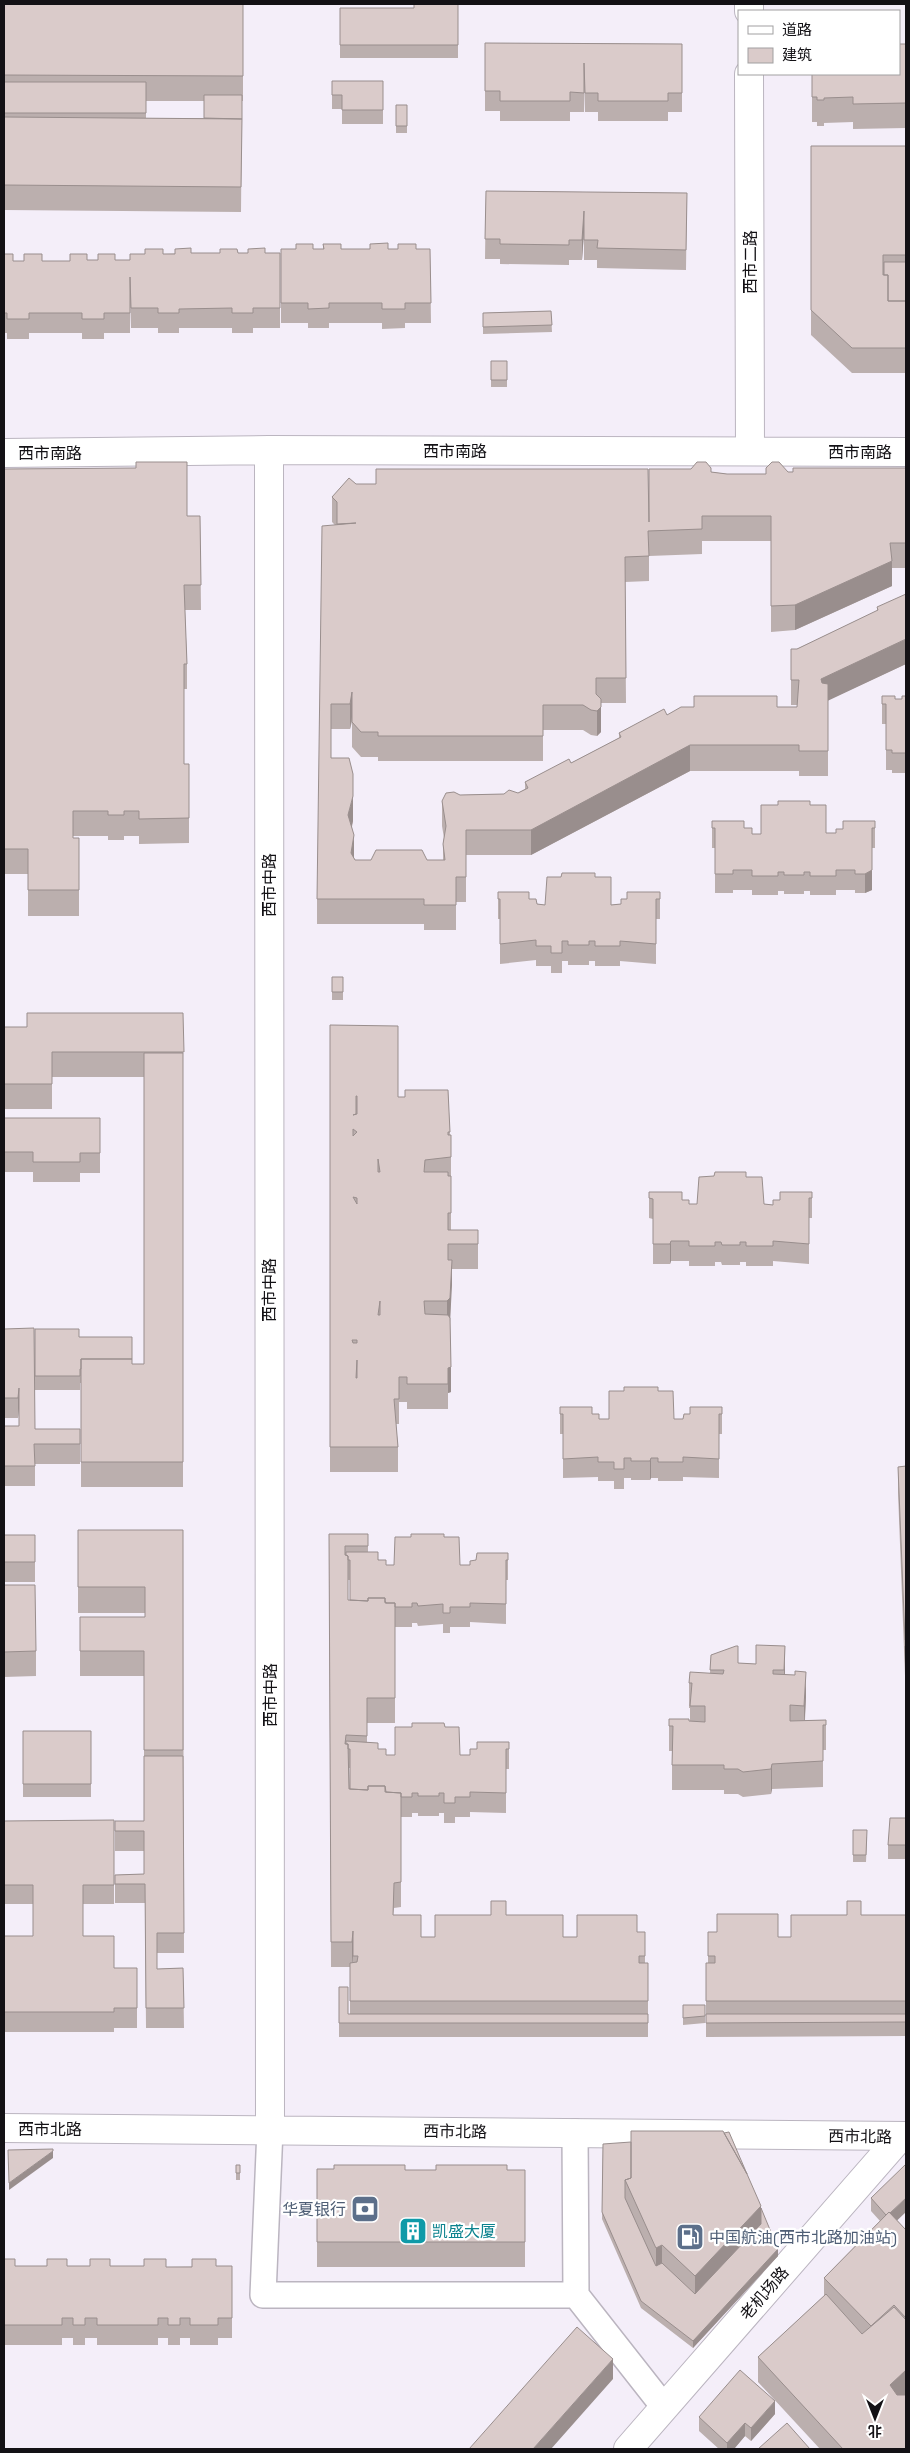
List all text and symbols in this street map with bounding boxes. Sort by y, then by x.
legend [738,10,900,75]
text: 道路 [782,20,812,39]
text: 建筑 [782,45,812,64]
street label: 西市二路 [740,230,761,294]
street label: 西市南路 [423,441,487,462]
street label: 西市南路 [828,442,892,463]
street label: 西市南路 [18,443,82,464]
street label: 西市中路 [259,853,280,917]
street label: 西市中路 [259,1258,280,1322]
street label: 西市中路 [260,1663,281,1727]
street label: 西市北路 [18,2119,82,2140]
street label: 西市北路 [423,2120,487,2143]
street label: 西市北路 [828,2125,892,2148]
bank icon: 华夏银行 [350,2194,380,2224]
place label: 华夏银行 [282,2199,346,2220]
building icon: 凯盛大厦 [398,2216,428,2246]
place label: 凯盛大厦 [432,2221,496,2242]
fuel station icon: 中国航油(西市北路加油站) [675,2222,705,2252]
place label: 中国航油(西市北路加油站) [709,2227,897,2248]
street label: 老机场路 [735,2262,793,2324]
north arrow [850,2393,900,2443]
text: 北 [868,2422,882,2440]

